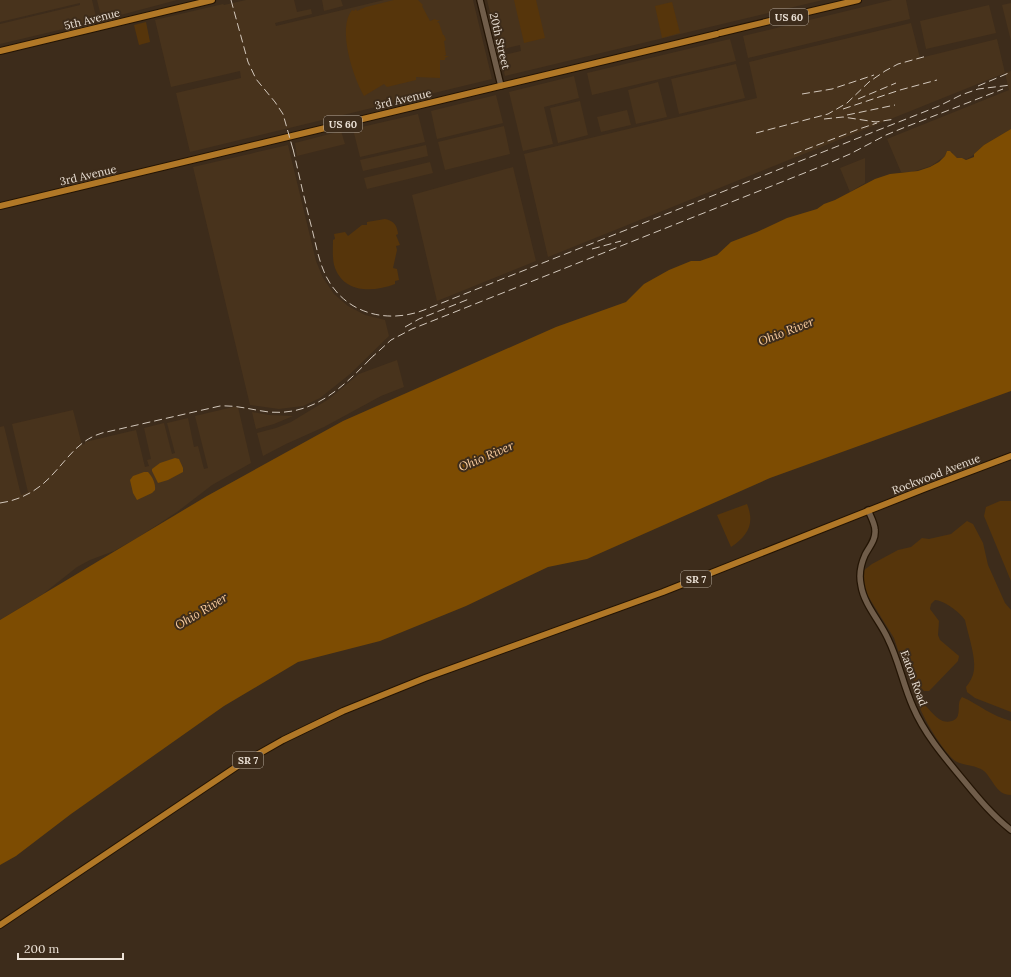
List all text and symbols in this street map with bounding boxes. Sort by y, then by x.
street label: 5th Avenue [63,5,121,33]
road number: US 60 [770,9,808,25]
street label: 20th Street [487,11,513,71]
street label: 3rd Avenue [373,86,433,112]
road number: US 60 [324,116,362,132]
street label: 3rd Avenue [58,162,118,188]
water label: Ohio River [756,313,816,348]
water label: Ohio River [456,437,516,474]
street label: Rockwood Avenue [890,451,982,497]
road number: SR 7 [681,571,711,587]
water label: Ohio River [172,589,230,632]
street label: Eaton Road [897,648,931,708]
road number: SR 7 [233,752,263,768]
scale bar [18,935,123,961]
text: 200 m [24,941,60,956]

